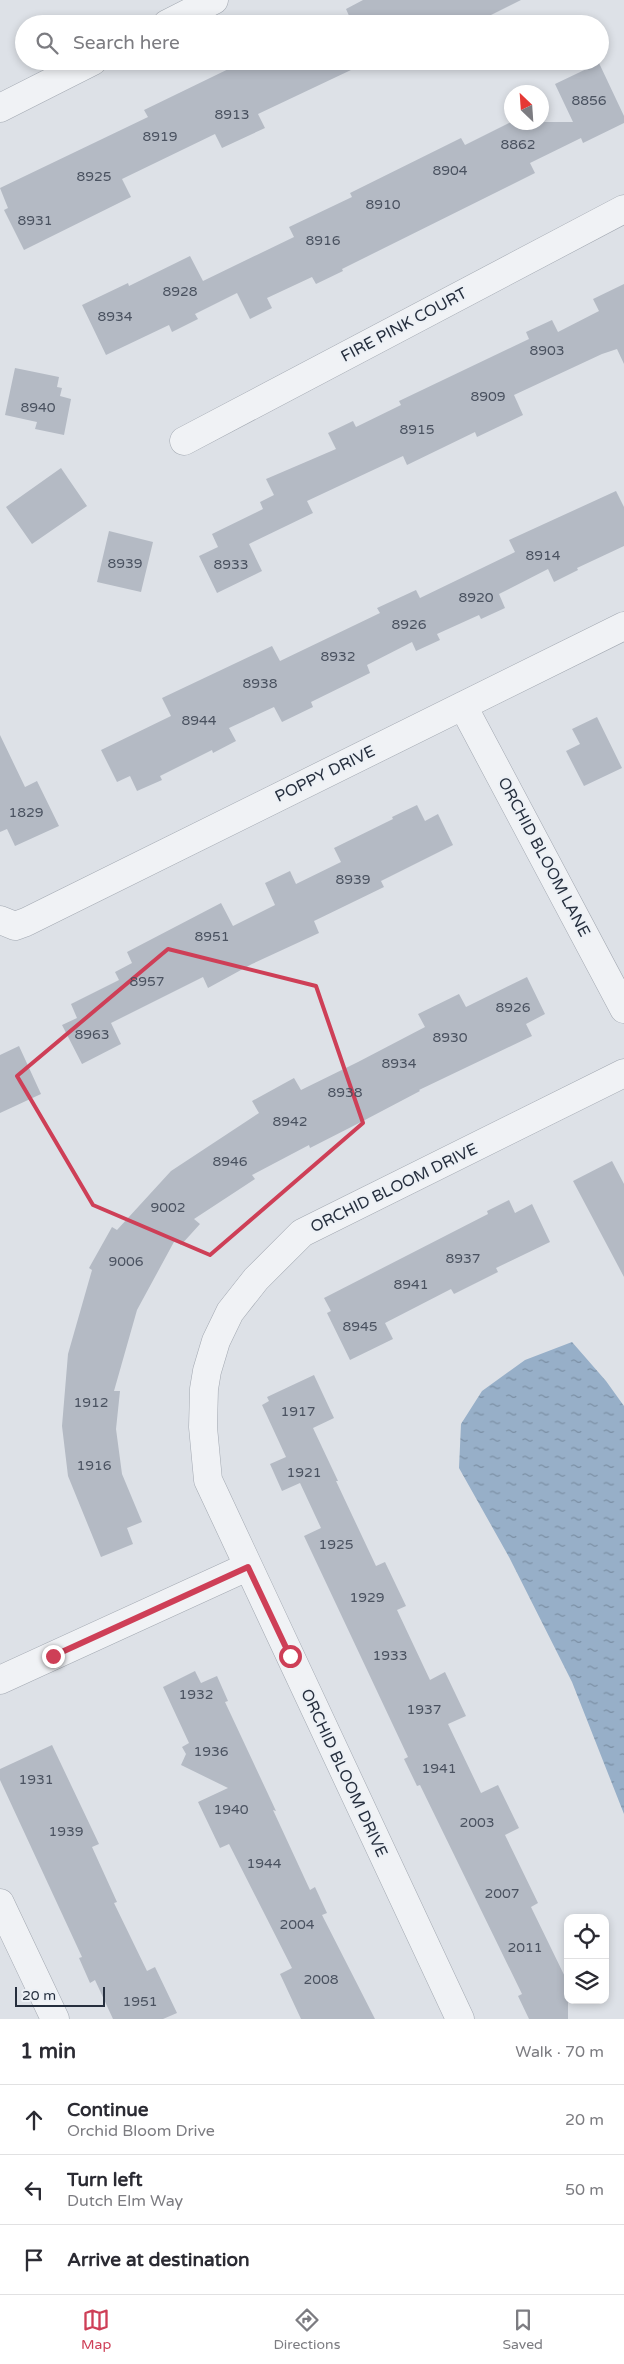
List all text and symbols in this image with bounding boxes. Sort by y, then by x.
search box [15,15,609,70]
icon: search [33,29,61,57]
text: Search here [73,32,180,54]
north arrow [504,85,549,130]
house number: 8856 [571,92,607,109]
house number: 8913 [214,106,250,123]
house number: 8919 [142,128,178,145]
house number: 8862 [500,136,536,153]
house number: 8904 [432,162,468,179]
house number: 8925 [76,168,112,185]
house number: 8910 [365,196,401,213]
house number: 8931 [17,212,53,229]
house number: 8916 [305,232,341,249]
house number: 8928 [162,283,198,300]
street label: FIRE PINK COURT [337,283,471,367]
house number: 8934 [97,308,133,325]
house number: 8903 [529,342,565,359]
house number: 8909 [470,388,506,405]
house number: 8940 [20,399,56,416]
house number: 8915 [399,421,435,438]
house number: 8914 [525,547,561,564]
house number: 8939 [107,555,143,572]
house number: 8933 [213,556,249,573]
house number: 8920 [458,589,494,606]
house number: 8926 [391,616,427,633]
house number: 8932 [320,648,356,665]
house number: 8938 [242,675,278,692]
house number: 8944 [181,712,217,729]
street label: POPPY DRIVE [272,741,378,807]
street label: ORCHID BLOOM LANE [493,774,595,940]
house number: 1829 [8,804,44,821]
house number: 8939 [335,871,371,888]
house number: 8951 [194,928,230,945]
house number: 8957 [129,973,165,990]
house number: 8926 [495,999,531,1016]
house number: 8963 [74,1026,110,1043]
house number: 8930 [432,1029,468,1046]
house number: 8934 [381,1055,417,1072]
house number: 8938 [327,1084,363,1101]
house number: 8942 [272,1113,308,1130]
street label: ORCHID BLOOM DRIVE [307,1139,481,1237]
house number: 8946 [212,1153,248,1170]
house number: 9002 [150,1199,186,1216]
house number: 8937 [445,1250,481,1267]
house number: 9006 [108,1253,144,1270]
house number: 8941 [393,1276,429,1293]
house number: 8945 [342,1318,378,1335]
house number: 1912 [73,1394,109,1411]
house number: 1917 [280,1403,316,1420]
house number: 1916 [76,1457,112,1474]
house number: 1921 [286,1464,322,1481]
house number: 1925 [318,1536,354,1553]
house number: 1929 [349,1589,385,1606]
route end [42,1645,65,1668]
route start [279,1645,302,1668]
house number: 1933 [372,1647,408,1664]
house number: 1932 [178,1686,214,1703]
street label: ORCHID BLOOM DRIVE [296,1686,392,1860]
house number: 1937 [406,1701,442,1718]
house number: 1936 [193,1743,229,1760]
house number: 1941 [421,1760,457,1777]
house number: 1931 [18,1771,54,1788]
house number: 1940 [213,1801,249,1818]
house number: 2003 [459,1814,495,1831]
house number: 1939 [48,1823,84,1840]
house number: 1944 [246,1855,282,1872]
house number: 2007 [484,1885,520,1902]
map controls [564,1914,609,2004]
button: locate [564,1914,609,1959]
house number: 2004 [279,1916,315,1933]
house number: 2011 [507,1939,543,1956]
button: layers [564,1959,609,2004]
house number: 2008 [303,1971,339,1988]
scale bar [15,1984,105,2007]
text: 20 m [22,1987,56,2004]
house number: 1951 [122,1993,158,2010]
text: 1 min [20,2039,76,2064]
text: Walk · 70 m [515,2042,604,2062]
text: Continue [67,2099,149,2121]
icon: ahead [20,2106,48,2134]
text: 20 m [565,2110,604,2130]
text: Orchid Bloom Drive [67,2121,215,2141]
text: Turn left [67,2169,143,2191]
icon: left [20,2176,48,2204]
text: 50 m [565,2180,604,2200]
text: Dutch Elm Way [67,2191,183,2211]
icon: arrive [20,2246,48,2274]
text: Arrive at destination [67,2249,250,2271]
tab: Map [81,2306,111,2353]
tab: Directions [273,2306,340,2353]
tab: Saved [502,2306,543,2353]

